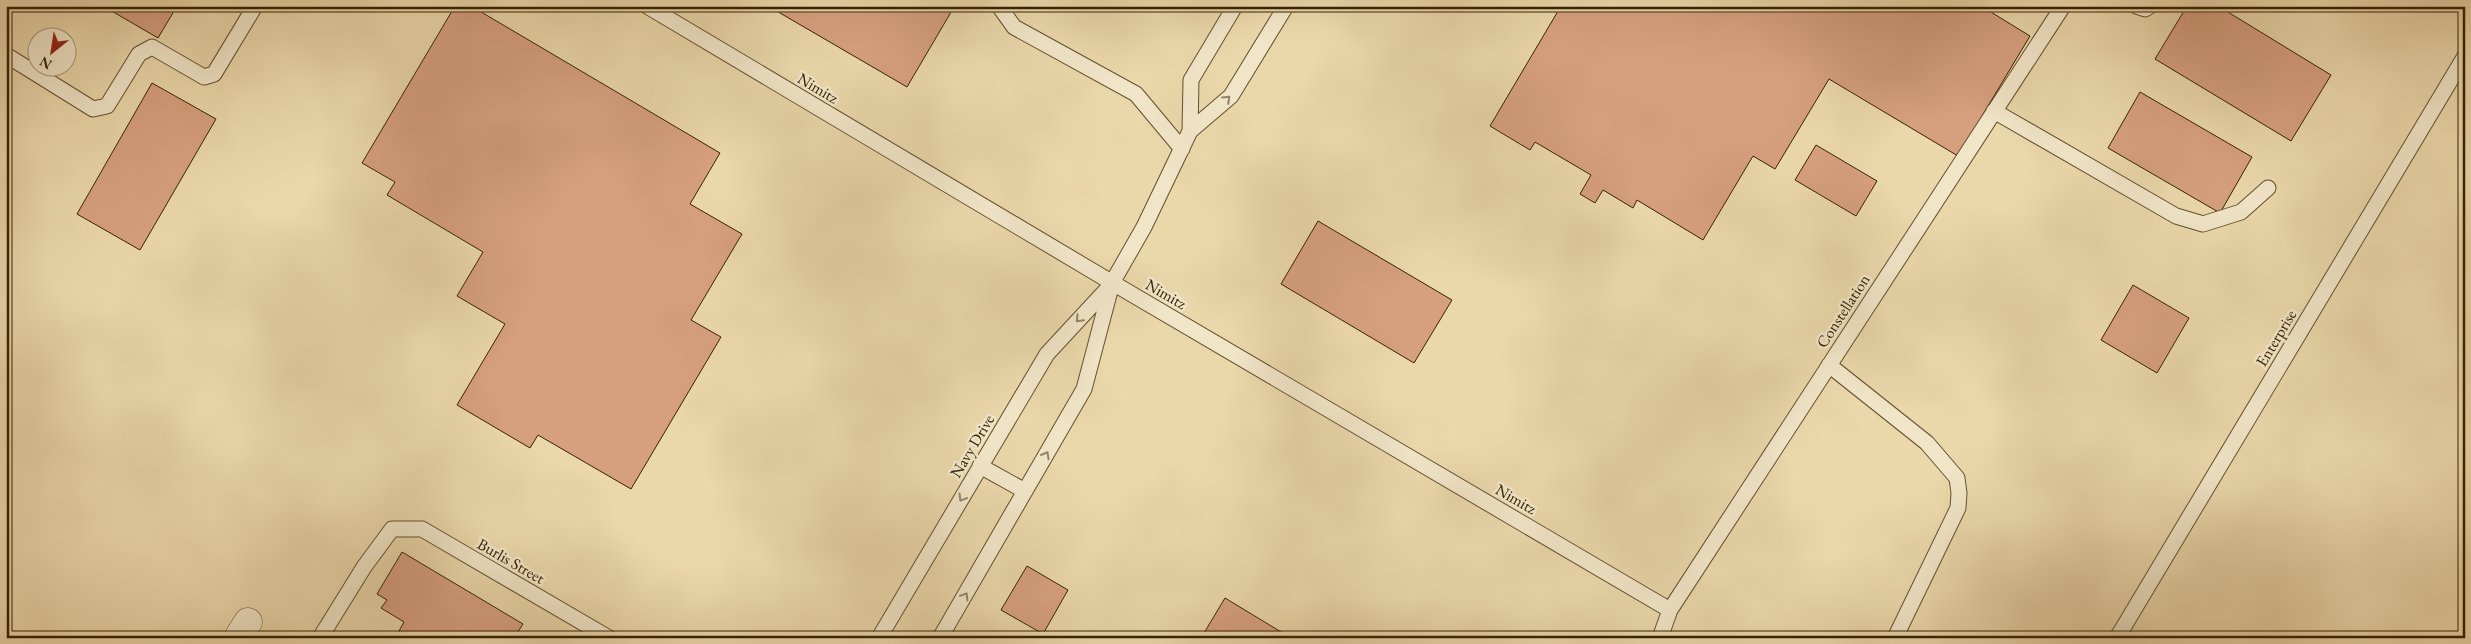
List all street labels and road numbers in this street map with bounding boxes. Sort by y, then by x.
street label: Nimitz [794,68,842,108]
street label: Constellation [1811,270,1875,352]
street label: Nimitz [1142,274,1190,314]
street label: Enterprise [2251,306,2301,370]
street label: Navy Drive [945,411,999,481]
street label: Nimitz [1492,479,1540,519]
street label: Burlis Street [474,533,548,589]

